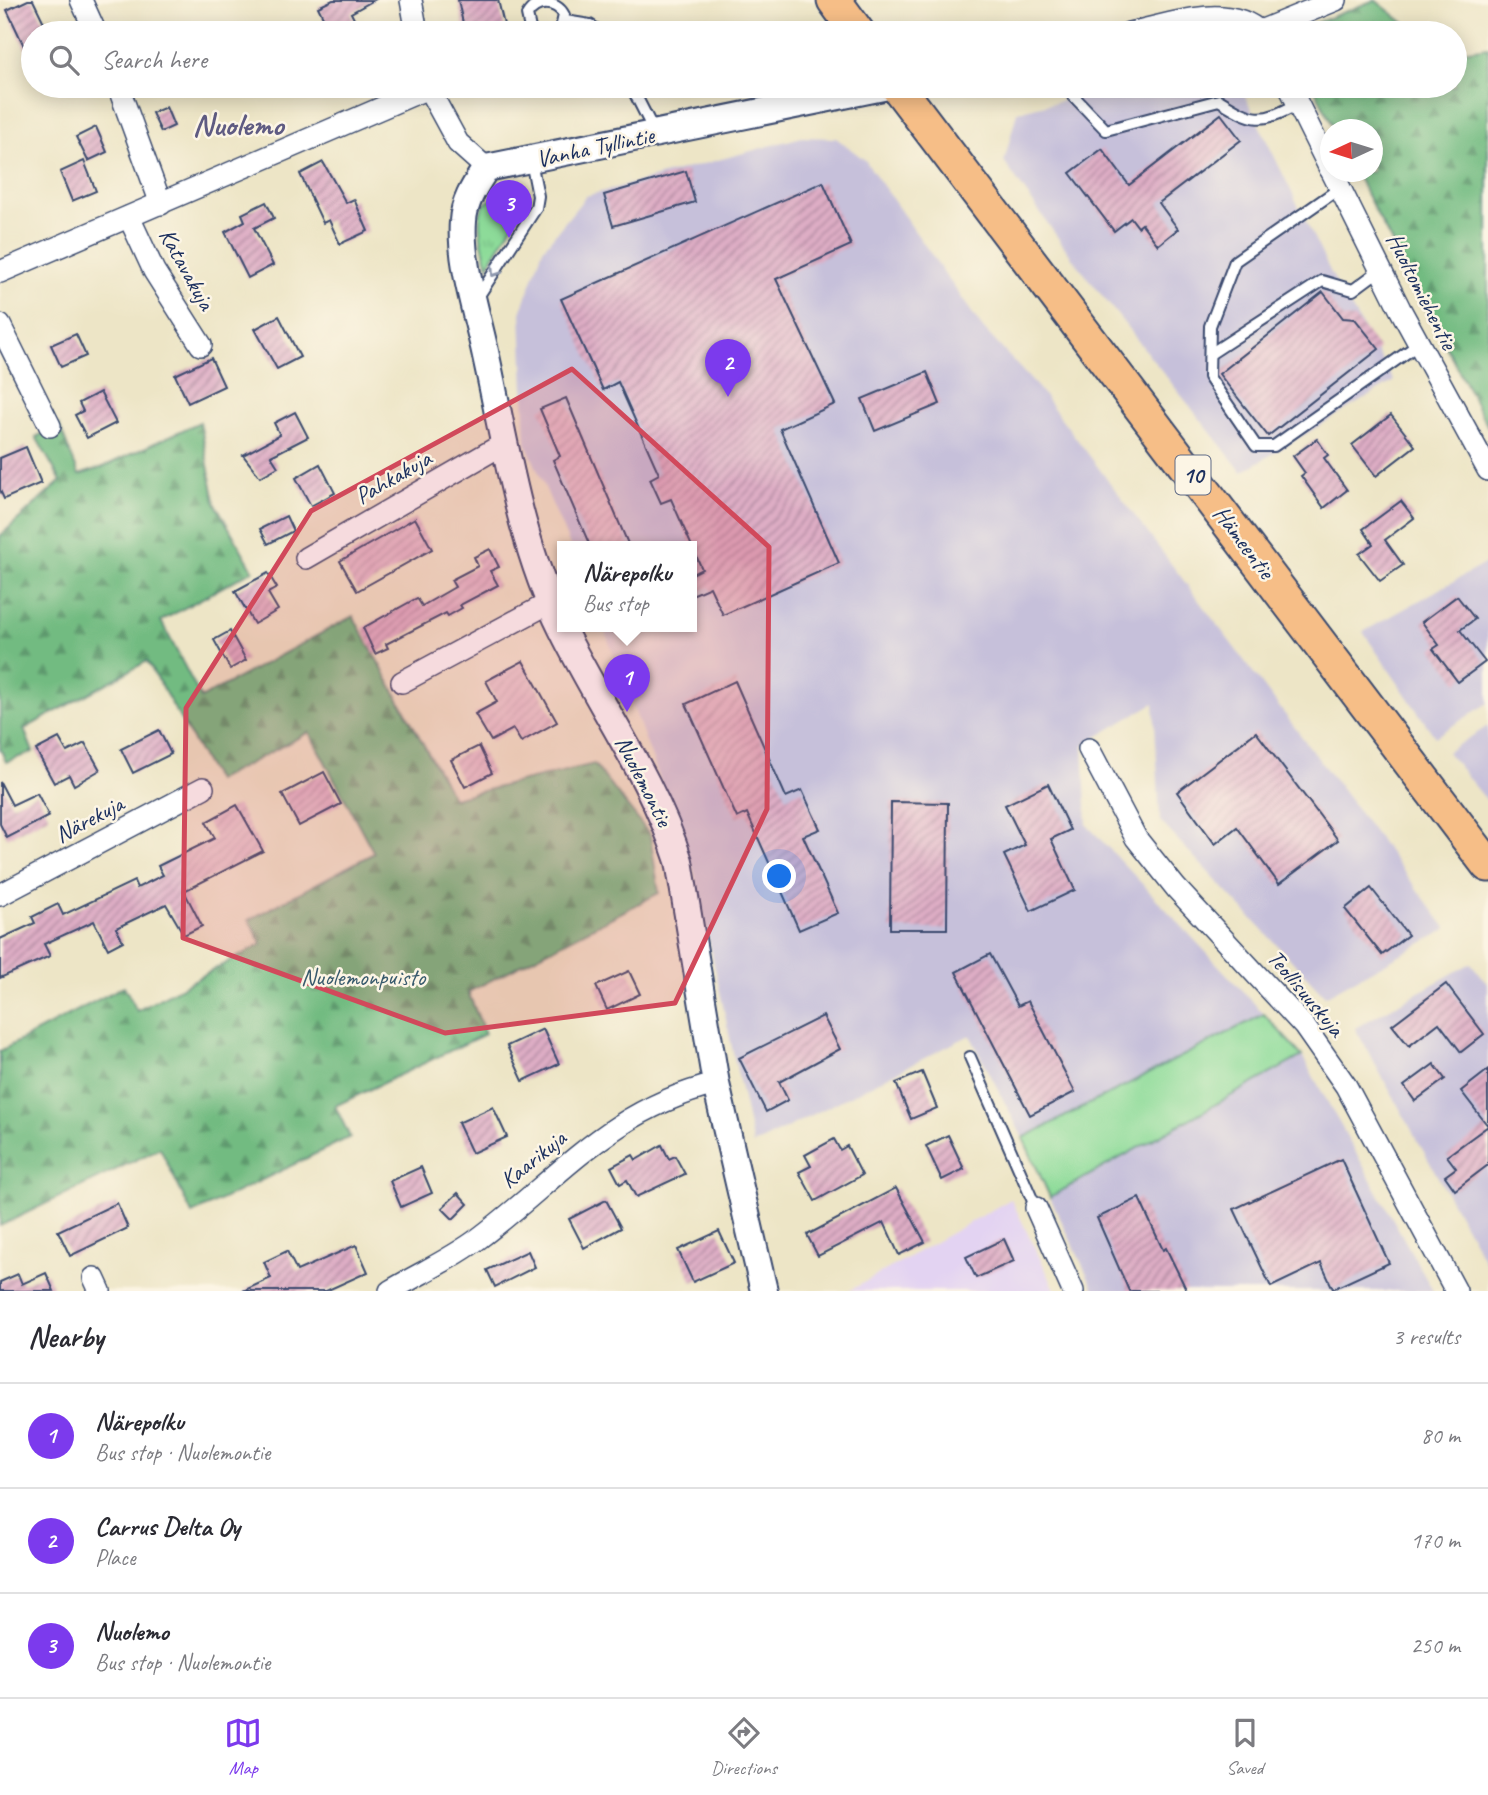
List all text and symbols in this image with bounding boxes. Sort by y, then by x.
search box [21,21,1467,98]
icon: search [45,41,83,79]
text: Search here [101,43,207,76]
district label: Nuolemo [193,104,286,145]
street label: Vanha Tyllintie [533,119,659,174]
north arrow [1320,119,1383,182]
pin: 3 [486,180,532,238]
street label: Katavakuja [152,223,222,316]
street label: Huoltomiehentie [1380,228,1465,356]
one-way arrow [490,265,503,278]
pin: 2 [705,339,751,397]
street label: Pahkakuja [349,442,438,511]
road number: 10 [1176,456,1210,495]
street label: Hämeentie [1207,499,1283,586]
popup [557,541,697,632]
text: Närepolku [583,556,671,589]
text: Bus stop [583,589,649,618]
pin: 1 [604,654,650,712]
street label: Nuolemontie [608,731,681,833]
street label: Närekuja [49,787,130,850]
your location [762,859,796,893]
street label: Teollisuuskuja [1261,943,1352,1044]
park label: Nuolemonpuisto [301,962,427,992]
street label: Kaarikuja [494,1122,573,1195]
text: Nearby [28,1318,104,1356]
text: 3 results [1393,1322,1460,1351]
text: Närepolku [95,1405,184,1438]
text: 1 [46,1421,56,1450]
text: 80 m [1421,1421,1460,1450]
text: Bus stop · Nuolemontie [95,1438,270,1467]
text: Carrus Delta Oy [95,1510,240,1543]
text: 2 [46,1526,56,1555]
text: 170 m [1411,1526,1460,1555]
text: Place [95,1543,135,1572]
text: Nuolemo [95,1615,169,1648]
text: 3 [46,1631,56,1660]
text: 250 m [1411,1631,1460,1660]
text: Bus stop · Nuolemontie [95,1648,270,1677]
tab: Map [224,1714,262,1780]
tab: Directions [711,1714,777,1780]
tab: Saved [1226,1714,1264,1780]

